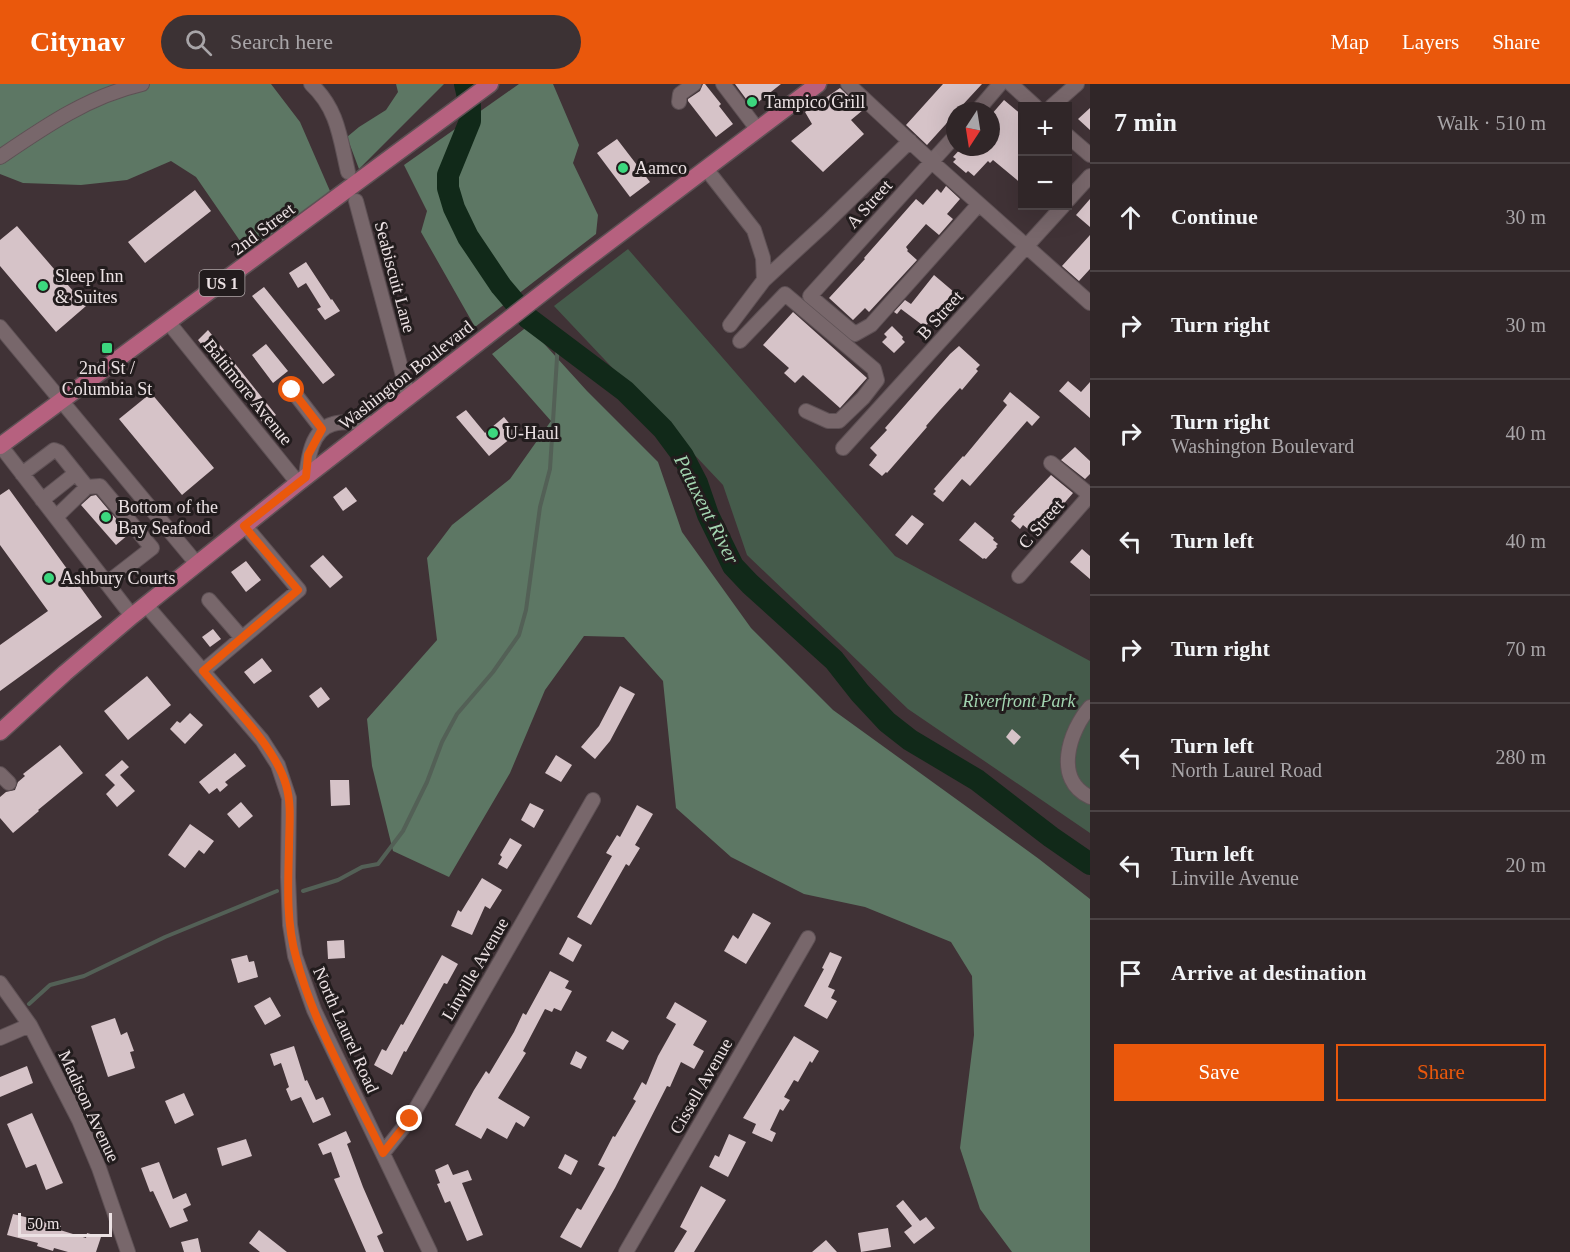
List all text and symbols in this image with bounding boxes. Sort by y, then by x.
search box [161,15,581,69]
text: Citynav [30,26,125,57]
icon: search [182,26,215,59]
text: Search here [230,29,333,54]
text: Map [1331,30,1369,54]
text: Layers [1402,30,1459,54]
text: Share [1492,30,1540,54]
place label: Tampico Grill [764,92,865,112]
marker: Tampico Grill [745,95,759,109]
north arrow [946,102,1000,156]
map controls [1018,102,1072,210]
button: + [1018,102,1072,156]
text: 7 min [1114,108,1177,137]
text: Walk · 510 m [1437,112,1546,134]
button: − [1018,156,1072,210]
place label: Aamco [635,158,687,178]
marker: Aamco [616,161,630,175]
street label: A Street [842,176,896,232]
street label: 2nd Street [228,199,298,259]
icon: ahead [1114,201,1147,234]
text: Continue [1171,204,1258,229]
text: 30 m [1505,206,1546,228]
street label: Seabiscuit Lane [371,219,419,335]
place label: Sleep Inn & Suites [55,266,123,307]
road number: US 1 [200,270,244,296]
marker: Sleep Inn & Suites [36,279,50,293]
street label: B Street [913,287,967,343]
icon: right [1114,309,1147,342]
text: Turn right [1171,312,1270,337]
text: 30 m [1505,314,1546,336]
street label: Washington Boulevard [335,316,477,434]
street label: Baltimore Avenue [199,335,297,449]
marker: 2nd St / Columbia St [100,341,114,355]
place label: 2nd St / Columbia St [62,358,152,399]
route start [278,376,304,402]
text: Turn right [1171,409,1270,434]
icon: right [1114,417,1147,450]
text: 40 m [1505,422,1546,444]
place label: U-Haul [505,423,559,443]
marker: U-Haul [486,426,500,440]
text: Washington Boulevard [1171,435,1354,457]
water label: Patuxent River [670,450,744,567]
street label: C Street [1014,495,1068,553]
place label: Bottom of the Bay Seafood [118,497,218,538]
marker: Bottom of the Bay Seafood [99,510,113,524]
icon: left [1114,525,1147,558]
text: Turn left [1171,528,1254,553]
text: 40 m [1505,530,1546,552]
place label: Ashbury Courts [61,568,176,588]
marker: Ashbury Courts [42,571,56,585]
icon: right [1114,633,1147,666]
text: Turn right [1171,636,1270,661]
text: 70 m [1505,638,1546,660]
park label: Riverfront Park [962,691,1076,711]
text: Turn left [1171,733,1254,758]
icon: left [1114,741,1147,774]
text: 280 m [1495,746,1546,768]
text: North Laurel Road [1171,759,1322,781]
text: Turn left [1171,841,1254,866]
icon: left [1114,849,1147,882]
text: 20 m [1505,854,1546,876]
text: Linville Avenue [1171,867,1299,889]
street label: Linville Avenue [438,914,512,1024]
icon: arrive [1114,957,1147,990]
text: Arrive at destination [1171,960,1367,985]
street label: North Laurel Road [309,964,383,1096]
street label: Cissell Avenue [666,1035,736,1137]
button: Save [1114,1044,1324,1101]
button: Share [1336,1044,1546,1101]
street label: Madison Avenue [54,1047,124,1165]
route end [396,1105,422,1131]
scale bar [18,1210,112,1238]
text: 50 m [27,1215,59,1232]

